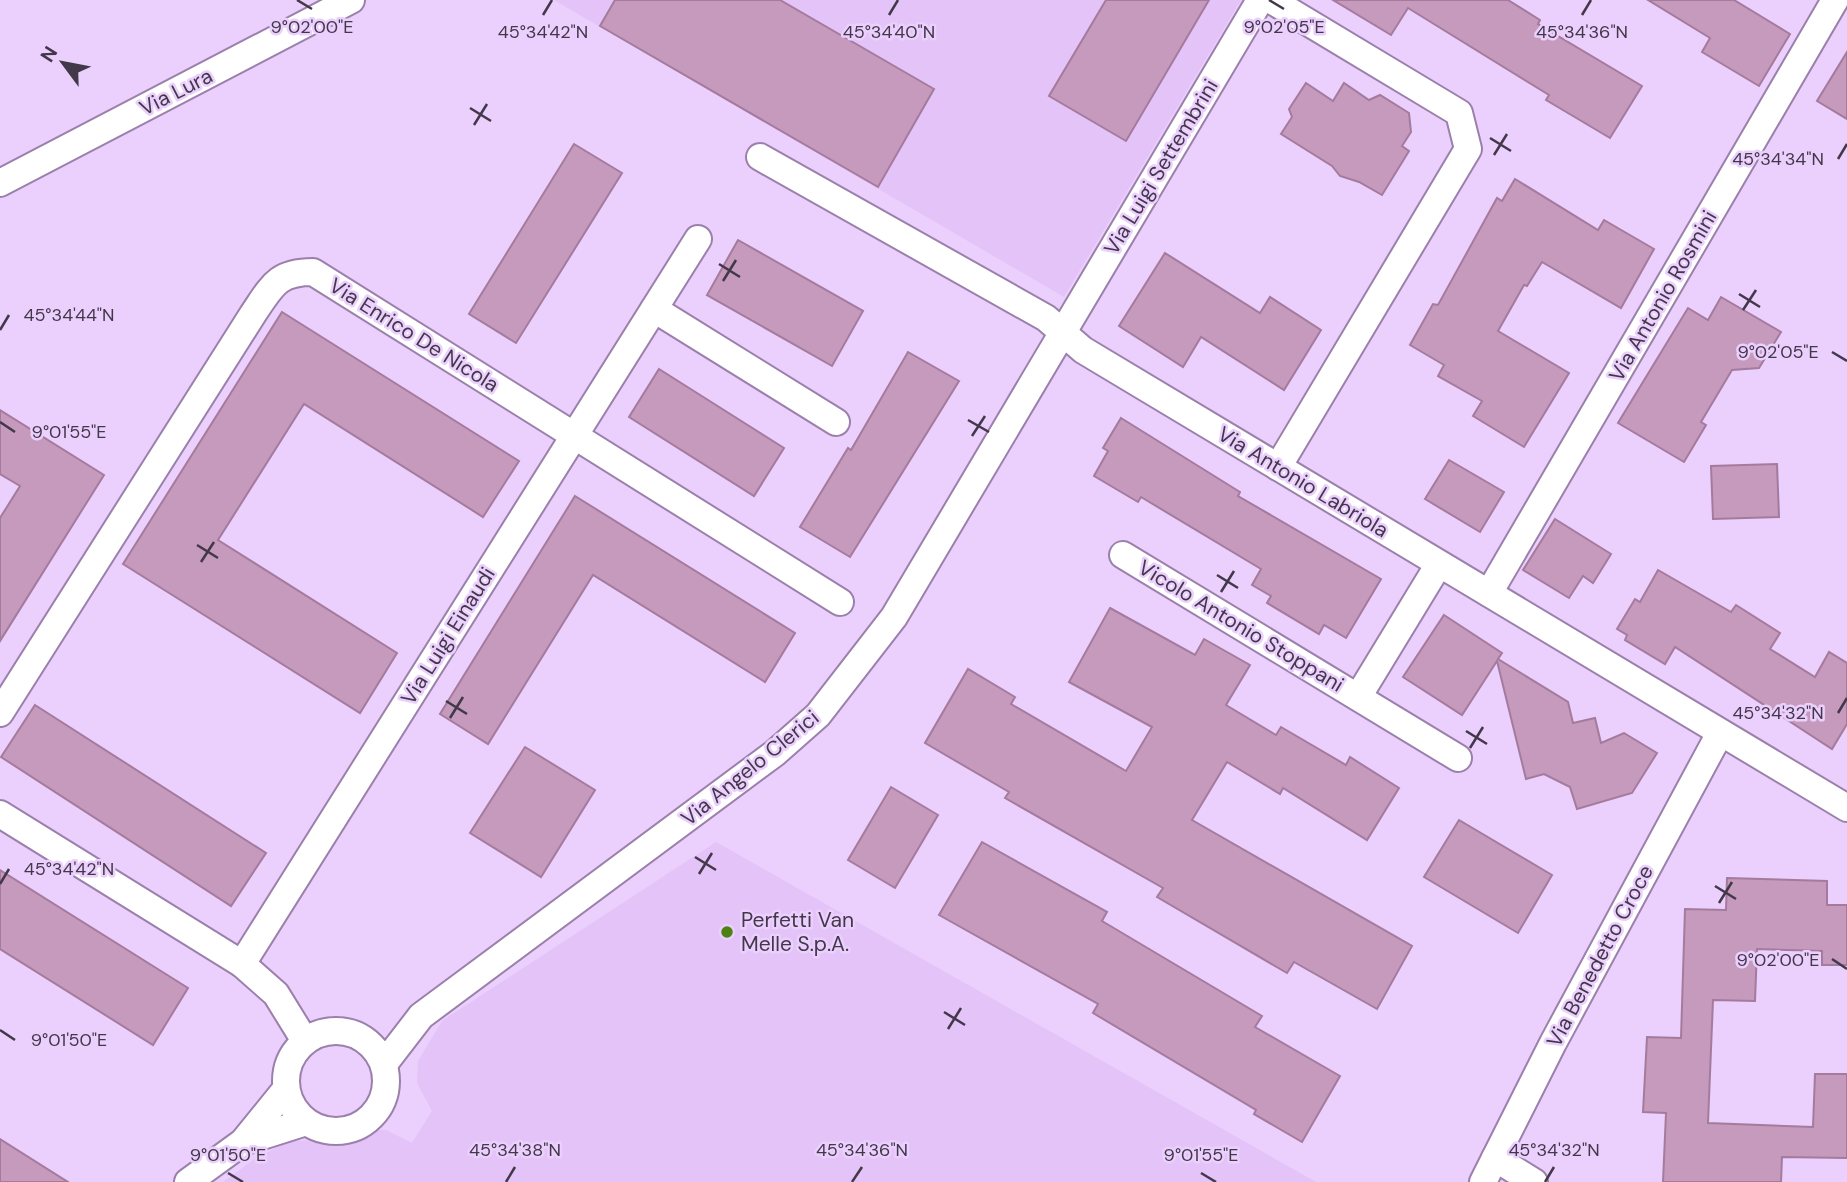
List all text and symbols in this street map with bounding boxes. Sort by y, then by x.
text: 9°02'00"E [271,15,353,39]
text: 9°02'05"E [1243,15,1325,39]
text: 45°34'42"N [498,20,588,44]
text: 45°34'40"N [843,20,935,44]
text: 45°34'36"N [1536,20,1628,44]
north arrow [28,28,98,98]
text: N [35,42,63,67]
street label: Via Lura [135,62,217,122]
street label: Via Luigi Settembrini [1097,74,1225,260]
text: 45°34'34"N [1732,147,1824,171]
street label: Via Antonio Rosmini [1603,205,1723,387]
street label: Via Enrico De Nicola [324,271,504,399]
text: 45°34'44"N [23,303,115,327]
text: 9°02'05"E [1737,340,1819,364]
text: 9°01'55"E [32,420,106,444]
street label: Via Antonio Labriola [1212,420,1394,544]
street label: Vicolo Antonio Stoppani [1133,553,1349,699]
street label: Via Luigi Einaudi [394,562,502,710]
text: 45°34'32"N [1732,701,1824,725]
street label: Via Angelo Clerici [675,704,825,832]
text: 45°34'42"N [24,857,114,881]
street label: Via Benedetto Croce [1540,860,1660,1052]
place label: Perfetti Van Melle S.p.A. [741,906,854,958]
marker: Perfetti Van Melle S.p.A. [719,924,735,940]
text: 9°02'00"E [1737,948,1819,972]
text: 9°01'50"E [31,1028,107,1052]
text: 45°34'38"N [469,1138,561,1162]
text: 45°34'36"N [816,1138,908,1162]
text: 45°34'32"N [1508,1138,1600,1162]
text: 9°01'50"E [190,1143,266,1167]
text: 9°01'55"E [1164,1143,1238,1167]

